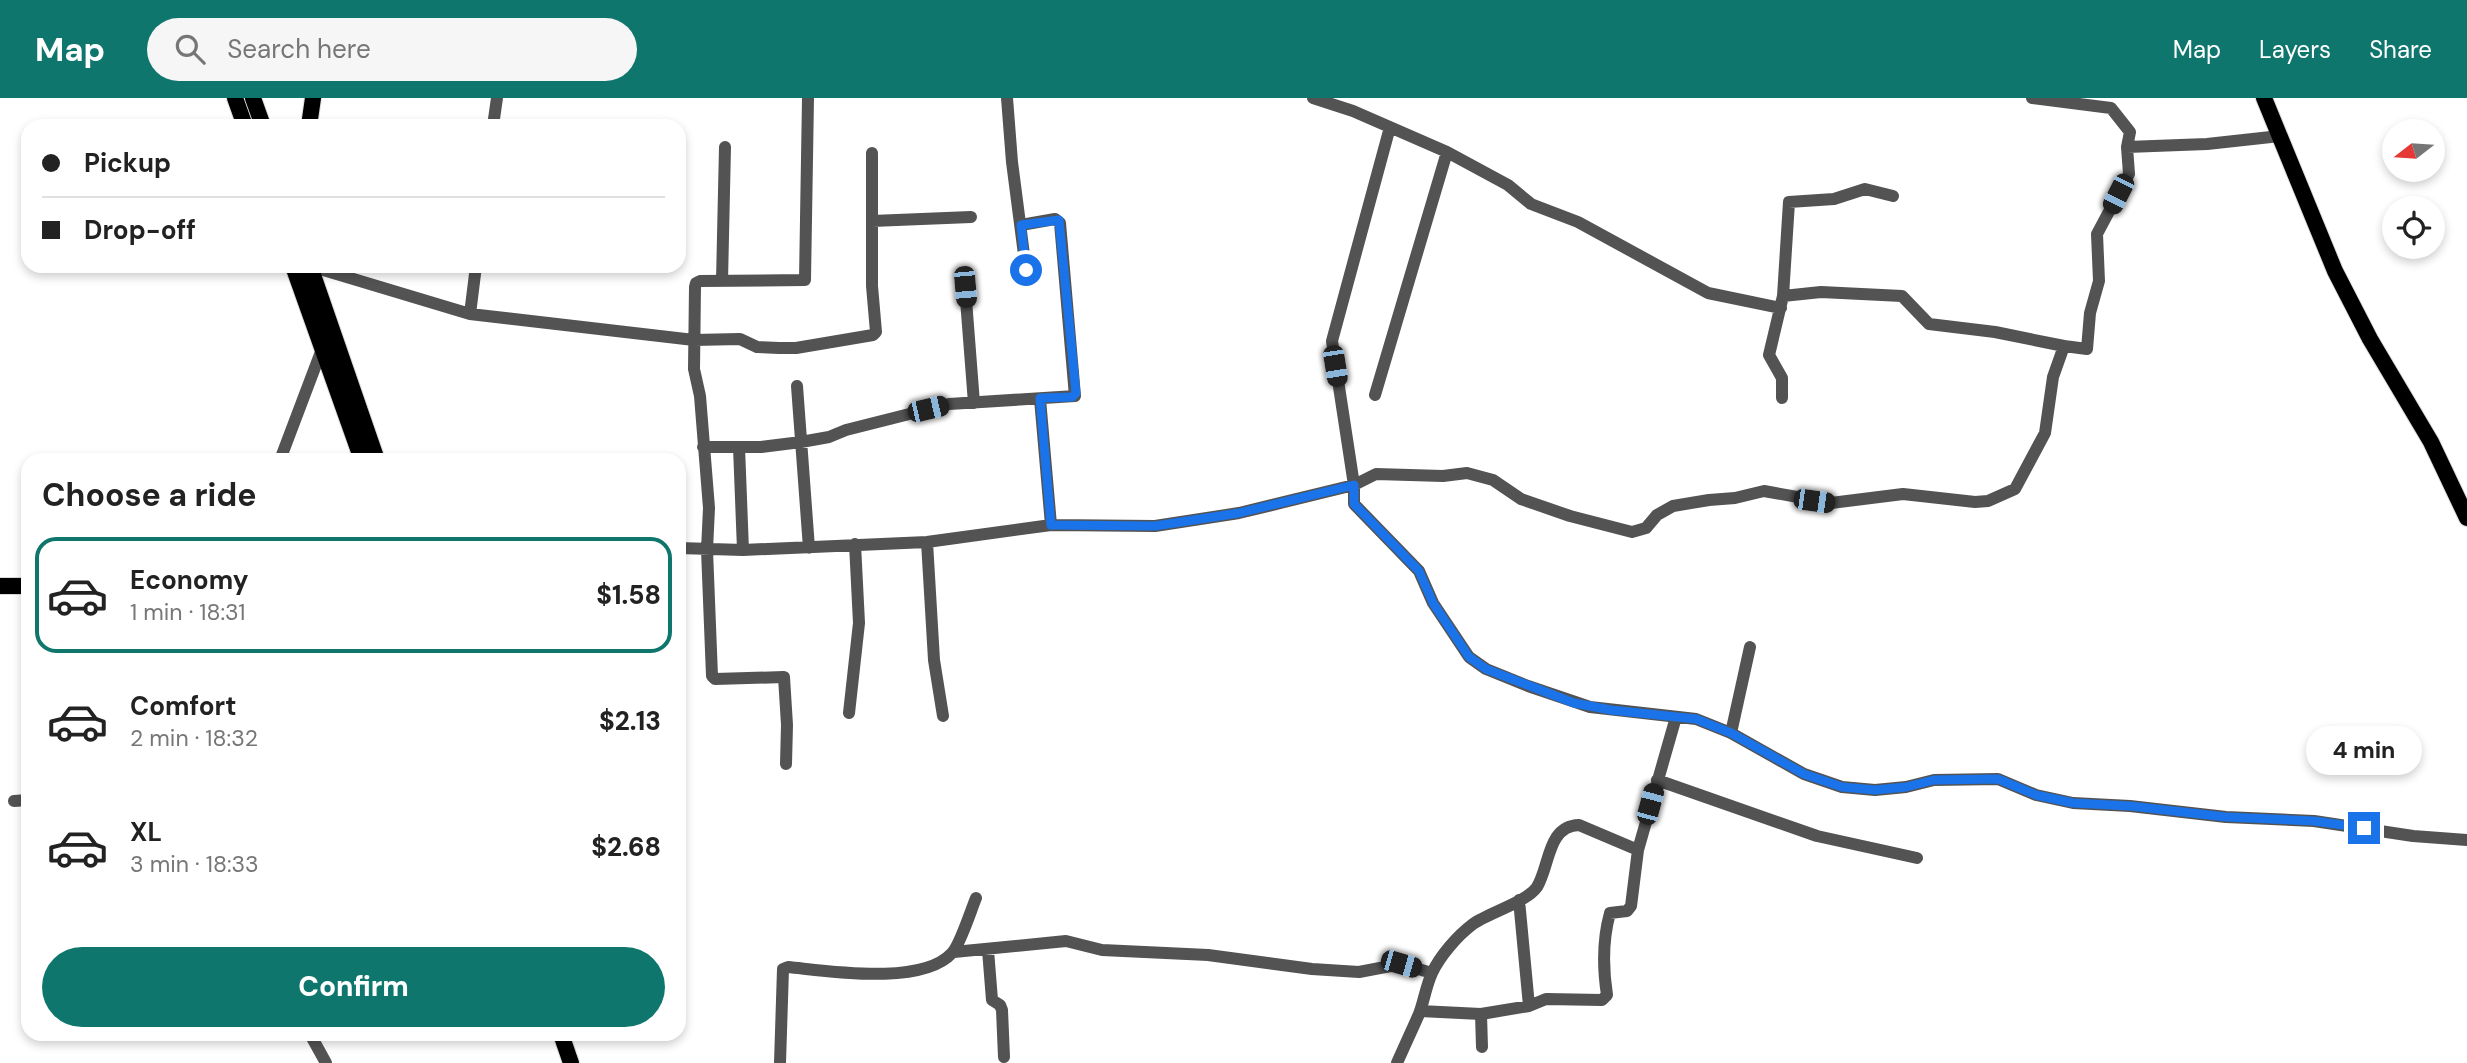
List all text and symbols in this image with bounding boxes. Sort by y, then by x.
search box [147,18,637,81]
text: Map [35,28,105,71]
icon: search [171,30,209,68]
text: Search here [227,32,371,66]
text: Map [2173,34,2221,65]
text: Layers [2259,34,2331,65]
text: Share [2369,34,2432,65]
north arrow [2382,119,2445,182]
map controls [2382,119,2445,259]
text: Pickup [84,146,171,180]
car [2100,171,2137,217]
button: locate [2382,196,2445,259]
text: Drop-off [84,213,196,247]
route start [1010,254,1042,286]
car [953,265,978,309]
car [1322,344,1349,388]
car [906,394,951,424]
text: Choose a ride [42,474,257,516]
car [1792,488,1837,514]
text: Economy [130,563,248,597]
icon: car [46,564,109,627]
text: $1.58 [596,578,661,612]
text: 1 min · 18:31 [130,597,245,627]
text: Comfort [130,689,236,723]
icon: car [46,690,109,753]
text: $2.13 [599,704,661,738]
text: 2 min · 18:32 [130,723,258,753]
callout: 4 min [2306,726,2422,776]
text: 4 min [2333,735,2395,765]
car [1635,781,1666,827]
route end [2348,812,2380,844]
text: XL [130,815,162,849]
icon: car [46,816,109,879]
text: $2.68 [591,830,661,864]
text: 3 min · 18:33 [130,849,259,879]
button: Confirm [42,947,665,1027]
car [1378,948,1425,980]

